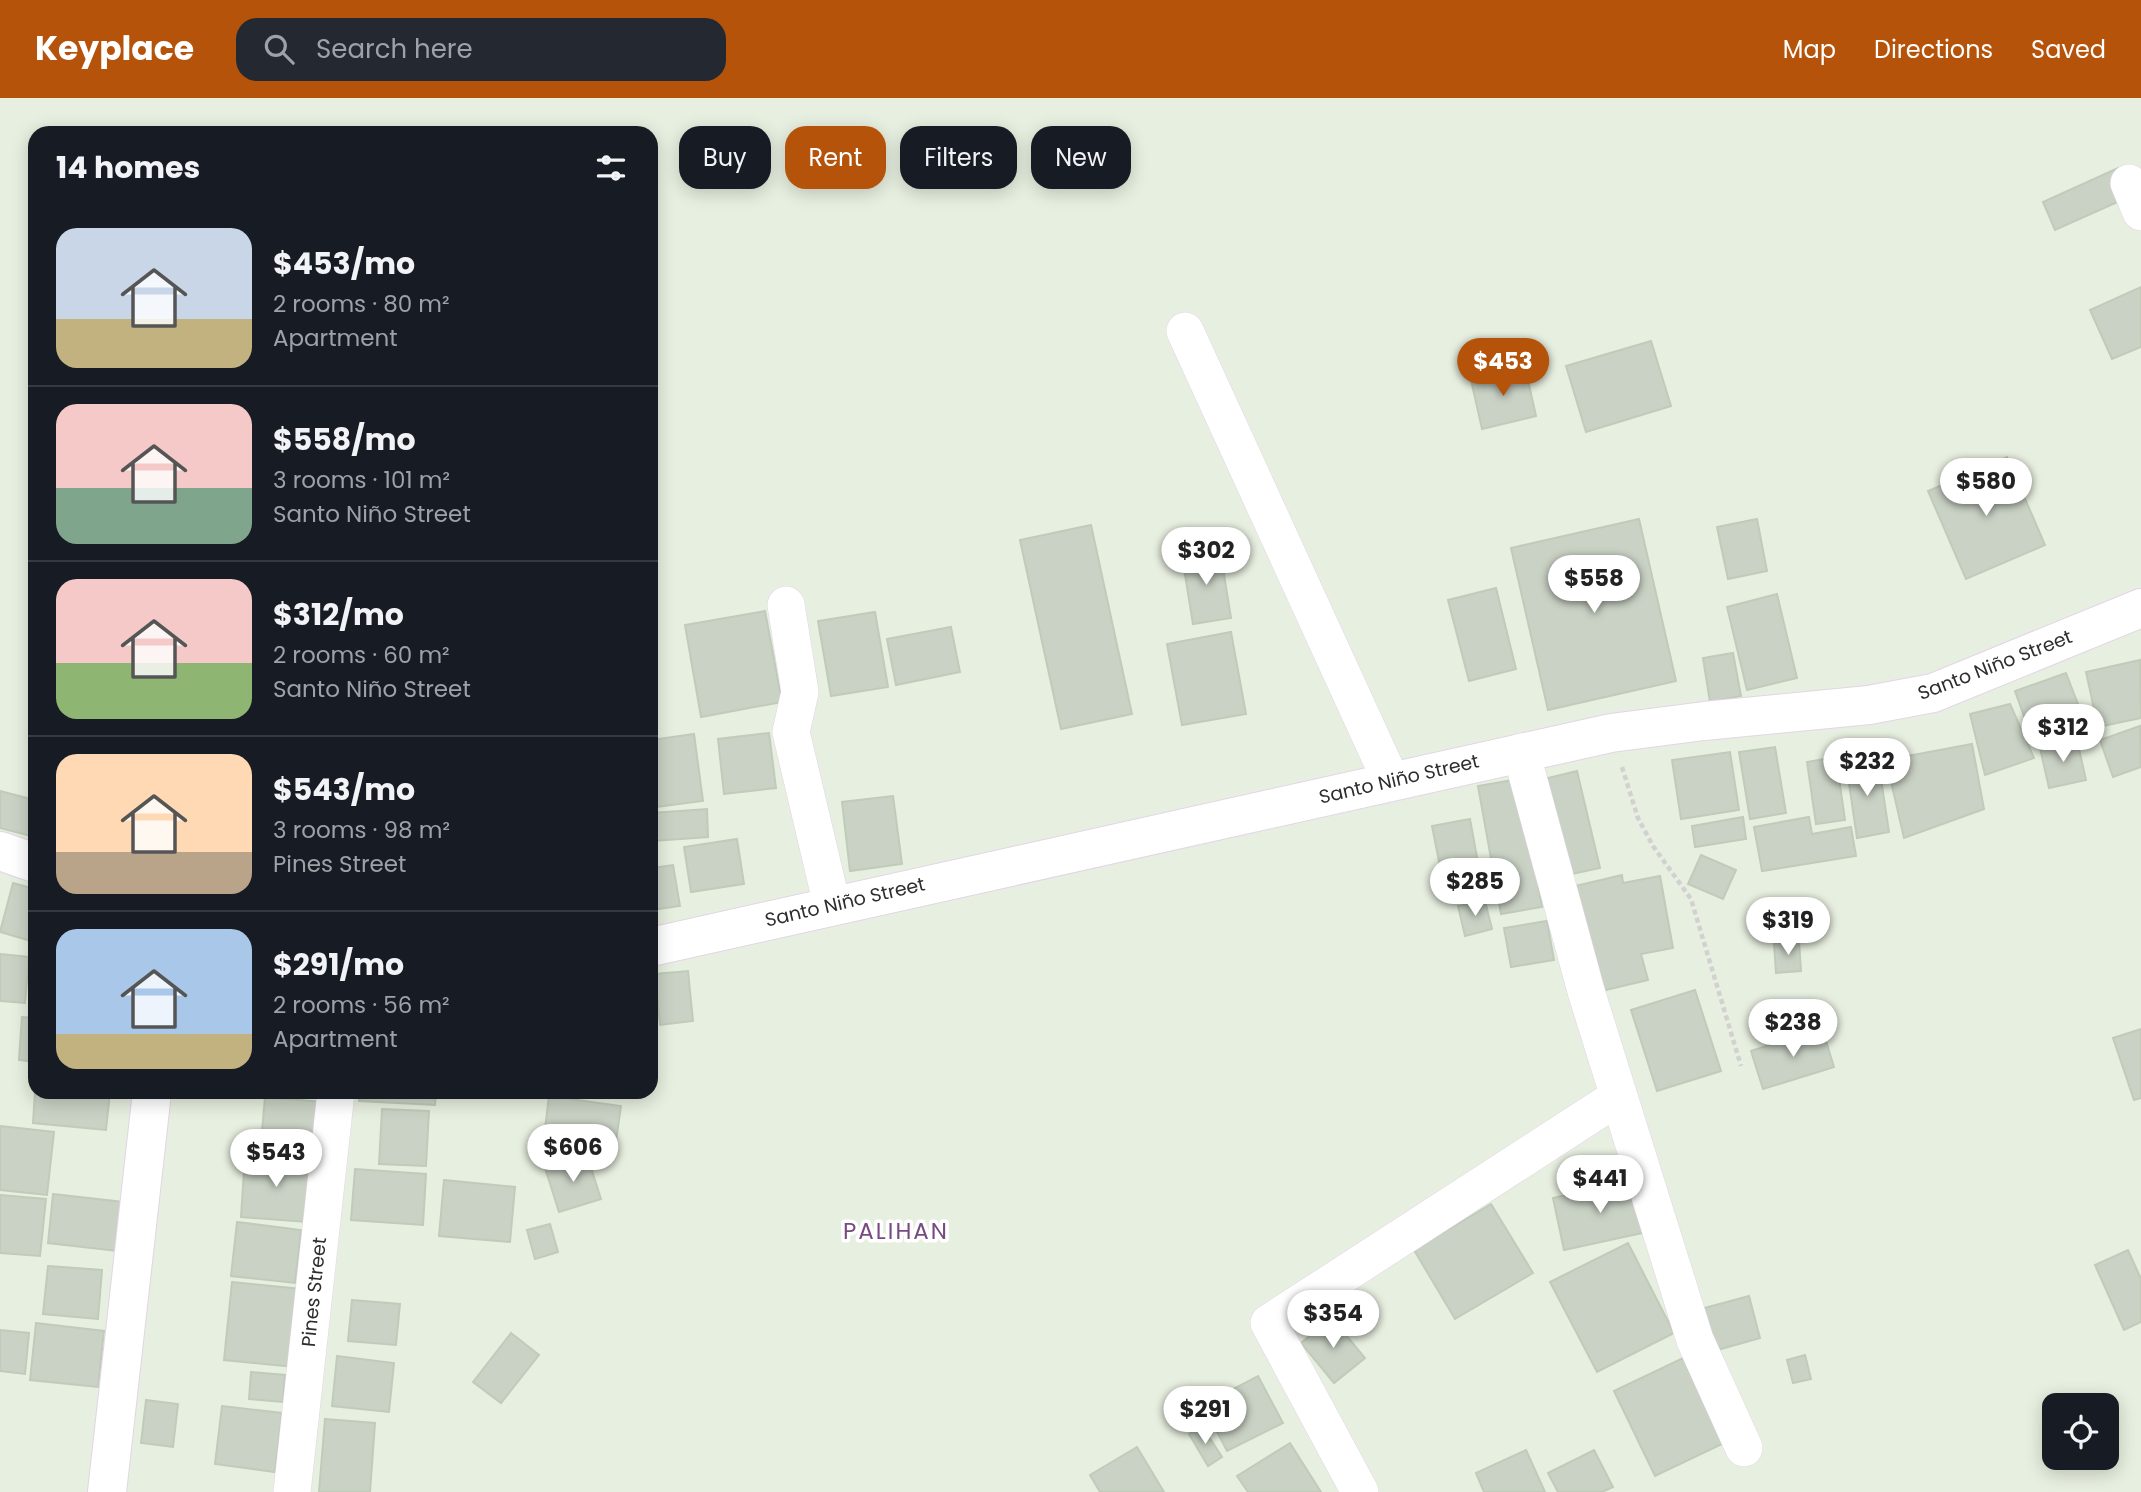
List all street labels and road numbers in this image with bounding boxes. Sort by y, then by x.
street label: Santo Niño Street [1914,623,2076,707]
street label: Santo Niño Street [1316,747,1482,811]
street label: Santo Niño Street [762,870,928,934]
street label: Pines Street [295,1236,333,1348]

